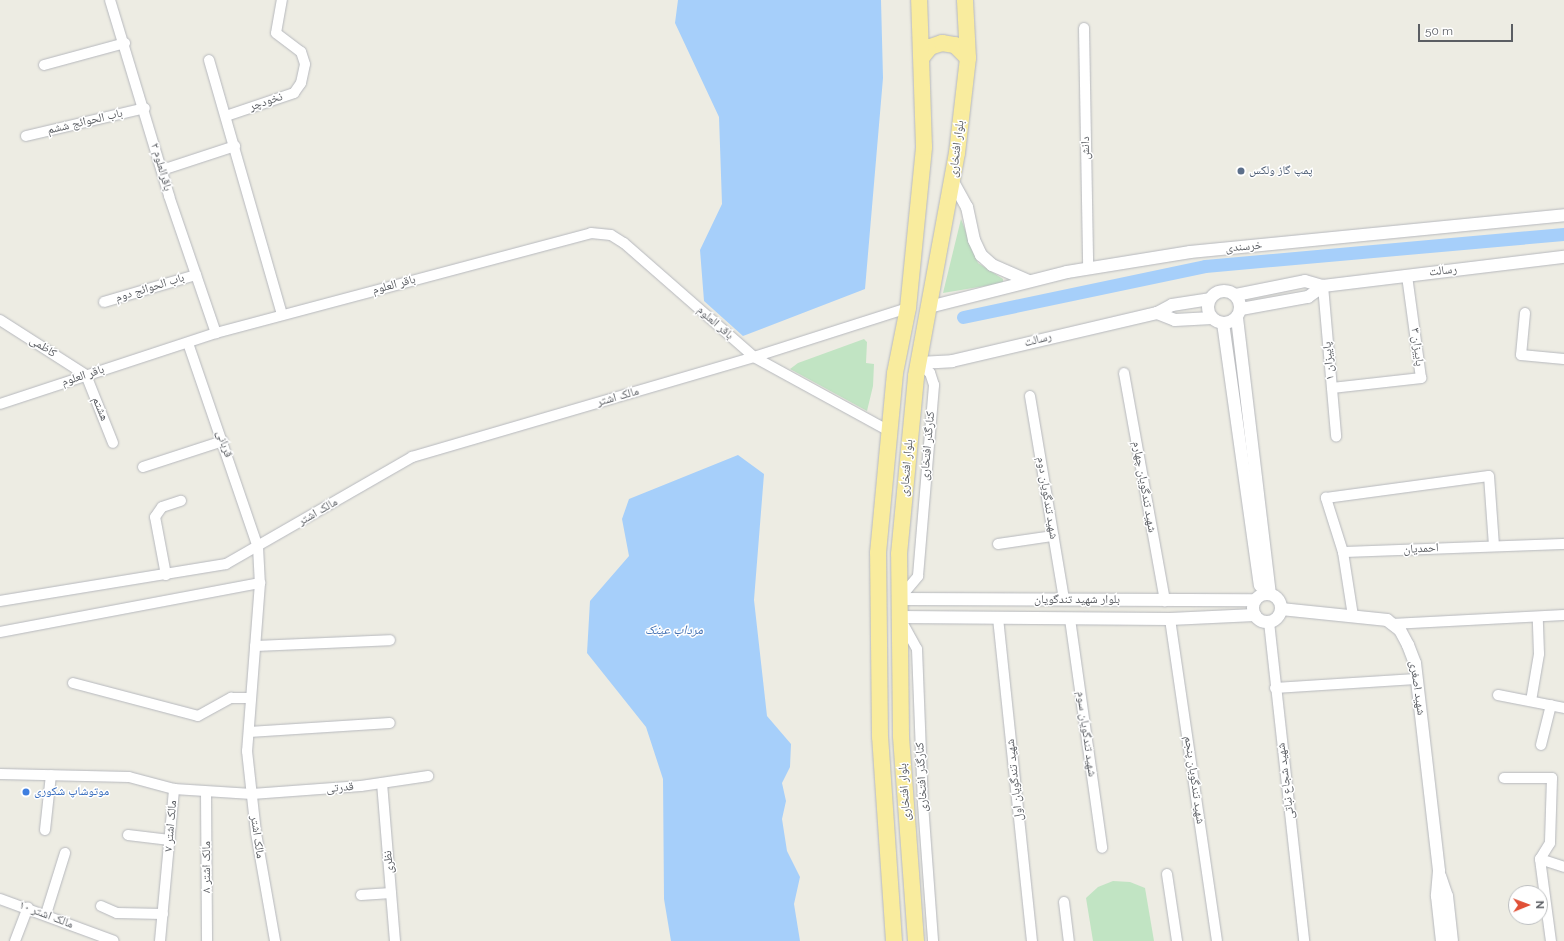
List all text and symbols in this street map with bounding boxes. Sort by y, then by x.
scale bar [1420,16,1515,42]
text: 50 m [1425,24,1453,38]
street label: نخودچر [247,90,285,114]
street label: باب الحوائج ششم [46,106,124,138]
street label: بلوار افتخاری [946,119,968,179]
street label: دانش [1079,136,1093,160]
street label: باقرالعلوم ۲ [147,141,175,193]
place label: پمپ گاز ولکس [1249,164,1313,178]
marker: پمپ گاز ولکس [1236,166,1246,176]
street label: خرسندی [1225,238,1263,256]
street label: رسالت [1428,262,1458,280]
street label: باب الحوائج دوم [114,271,186,305]
street label: باقر العلوم [371,272,417,298]
street label: باقر العلوم [694,303,736,343]
street label: پاییزان ۳ [1407,327,1427,367]
street label: رسالت [1023,330,1053,350]
street label: کاظمی [27,333,59,361]
street label: پاییزان ۱ [1320,341,1338,381]
street label: باقر العلوم [60,362,106,390]
street label: مالک اشتر [595,384,641,410]
street label: هشتم [89,395,111,423]
street label: کنارگذر افتخاری [918,411,938,481]
street label: قربانی [213,429,235,459]
street label: بلوار افتخاری [897,439,917,497]
street label: شهید تندگویان چهارم [1129,440,1159,534]
street label: شهید تندگویان دوم [1033,456,1061,540]
street label: مالک اشتر [296,495,340,529]
street label: احمدیان [1403,541,1439,557]
street label: بلوار شهید تندگویان [1034,593,1120,607]
water label: مرداب عینک [645,622,703,638]
street label: شهید اصغری [1406,660,1428,716]
street label: شهید تندگویان سوم [1073,690,1099,778]
street label: شهید تندگویان پنجم [1181,735,1207,825]
street label: شهید تندگویان اول [1004,738,1026,822]
street label: کنارگذر افتخاری [913,742,931,812]
street label: شهید شجاع نباتی [1274,742,1298,820]
street label: بلوار افتخاری [896,763,914,821]
street label: قدرتی [326,780,354,796]
place label: موتوشاپ شکوری [34,785,109,799]
marker: موتوشاپ شکوری [21,787,31,797]
street label: مالک اشتر ۷ [162,800,180,852]
street label: مالک اشتر [247,815,267,859]
street label: مالک اشتر ۸ [200,841,214,893]
street label: نظری [381,850,397,874]
north arrow [1508,885,1548,925]
street label: مالک اشتر ۱۰ [17,898,75,932]
text: N [1533,900,1546,909]

